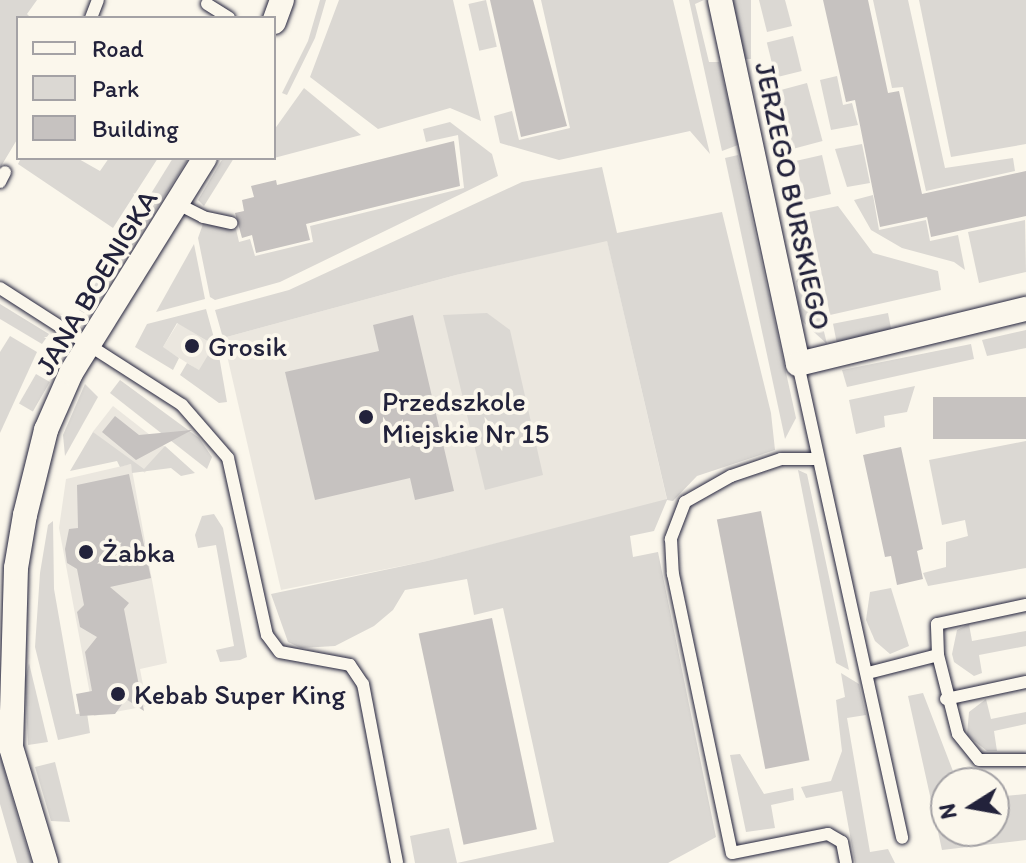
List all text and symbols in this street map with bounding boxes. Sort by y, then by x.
legend [16,16,276,160]
text: Road [92,34,144,63]
street label: JERZEGO BURSKIEGO [748,58,838,334]
text: Park [92,74,139,103]
text: Building [92,114,179,143]
street label: JANA BOENIGKA [27,182,165,382]
place label: Grosik [208,329,287,363]
marker: Grosik [183,337,201,355]
place label: Przedszkole Miejskie Nr 15 [382,384,549,450]
marker: Przedszkole Miejskie Nr 15 [357,408,375,426]
place label: Żabka [102,535,175,569]
marker: Żabka [77,543,95,561]
place label: Kebab Super King [134,677,346,711]
marker: Kebab Super King [109,685,127,703]
north arrow [930,767,1010,847]
text: N [933,801,963,821]

